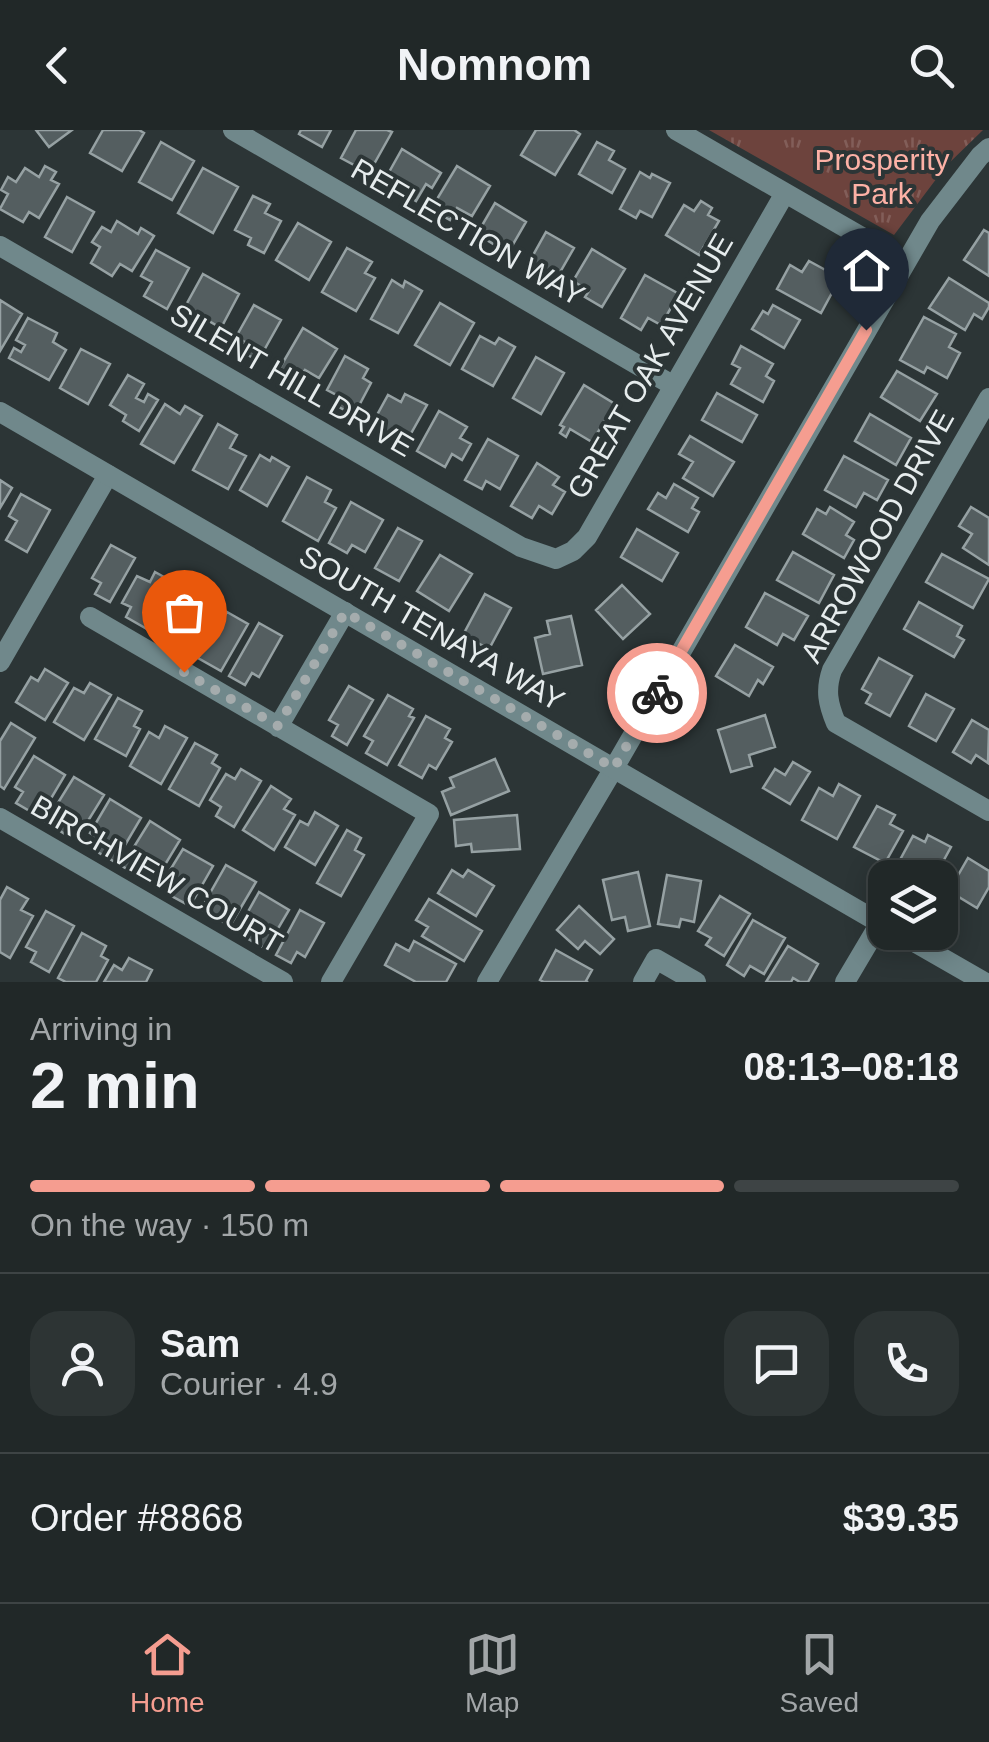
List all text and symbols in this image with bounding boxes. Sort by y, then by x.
icon: back [30,38,85,93]
icon: search [904,38,959,93]
text: Nomnom [397,39,592,90]
park label: Prosperity Park [814,143,950,210]
street label: REFLECTION WAY [346,152,590,312]
street label: GREAT OAK AVENUE [561,228,739,504]
pin [824,228,909,331]
icon: home [839,243,894,298]
street label: SILENT HILL DRIVE [165,297,419,463]
street label: ARROWOOD DRIVE [794,404,960,668]
street label: SOUTH TENAYA WAY [294,539,570,717]
pin [142,570,227,673]
icon: bag [157,585,212,640]
courier [607,643,707,743]
icon: bike [630,666,685,721]
street label: BIRCHVIEW COURT [26,789,288,959]
map controls [868,860,958,950]
button: layers [868,860,958,950]
text: Arriving in [30,1011,172,1047]
text: 08:13–08:18 [743,1046,959,1088]
text: 2 min [30,1049,200,1122]
text: On the way · 150 m [30,1207,309,1243]
button: person [30,1311,135,1416]
button: chat [724,1311,829,1416]
button: phone [854,1311,959,1416]
text: Sam [160,1323,240,1365]
text: Courier · 4.9 [160,1366,338,1402]
text: Order #8868 [30,1497,243,1539]
text: $39.35 [843,1497,959,1539]
tab: Home [130,1627,205,1719]
tab: Map [465,1627,520,1719]
tab: Saved [780,1627,859,1719]

